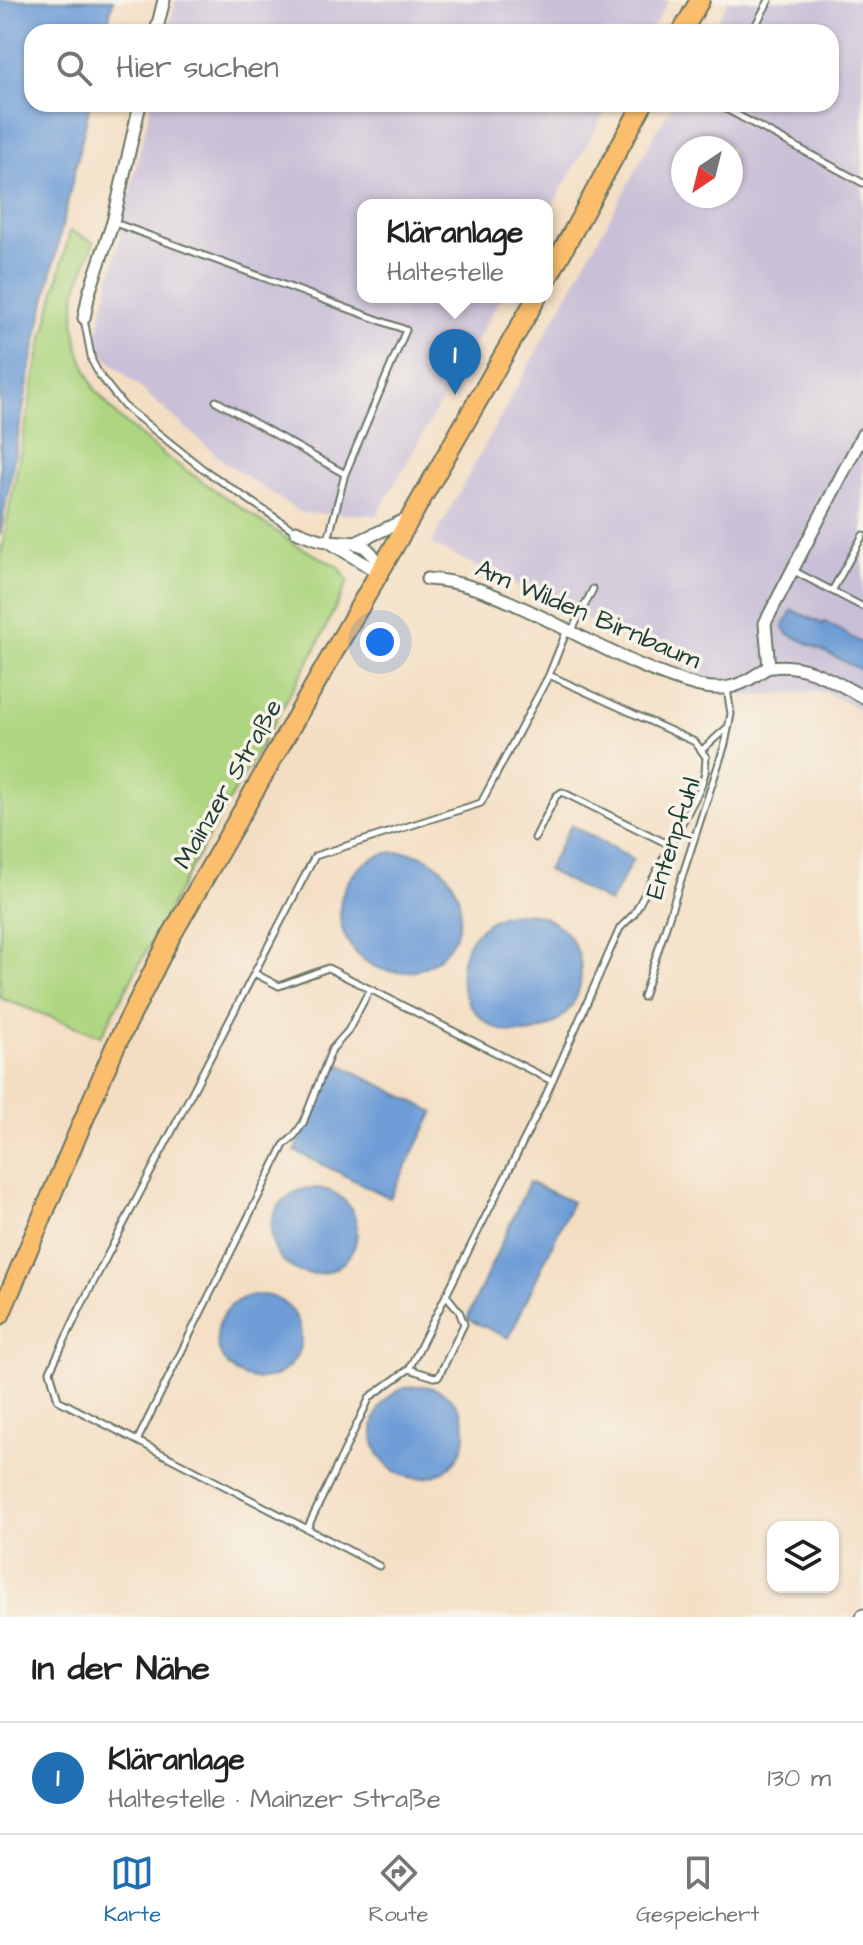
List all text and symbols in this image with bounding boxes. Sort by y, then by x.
search box [24,24,839,112]
icon: search [52,46,96,90]
text: Hier suchen [116,47,279,89]
north arrow [671,136,743,208]
popup [357,199,553,303]
text: Kläranlage [387,212,523,254]
text: Haltestelle [387,254,504,290]
pin: 1 [429,329,481,395]
street label: Am Wilden Birnbaum [470,550,707,678]
your location [360,622,400,662]
street label: Mainzer Straße [165,692,291,876]
street label: Entenpfuhl [636,772,710,904]
map controls [767,1521,839,1593]
button: layers [767,1521,839,1593]
text: In der Nähe [32,1645,210,1693]
text: Kläranlage [108,1739,245,1781]
text: 1 [56,1760,60,1796]
text: 130 m [767,1760,831,1796]
text: Haltestelle · Mainzer Straße [108,1781,441,1817]
tab: Karte [104,1851,161,1930]
tab: Route [368,1851,429,1930]
tab: Gespeichert [636,1851,759,1930]

